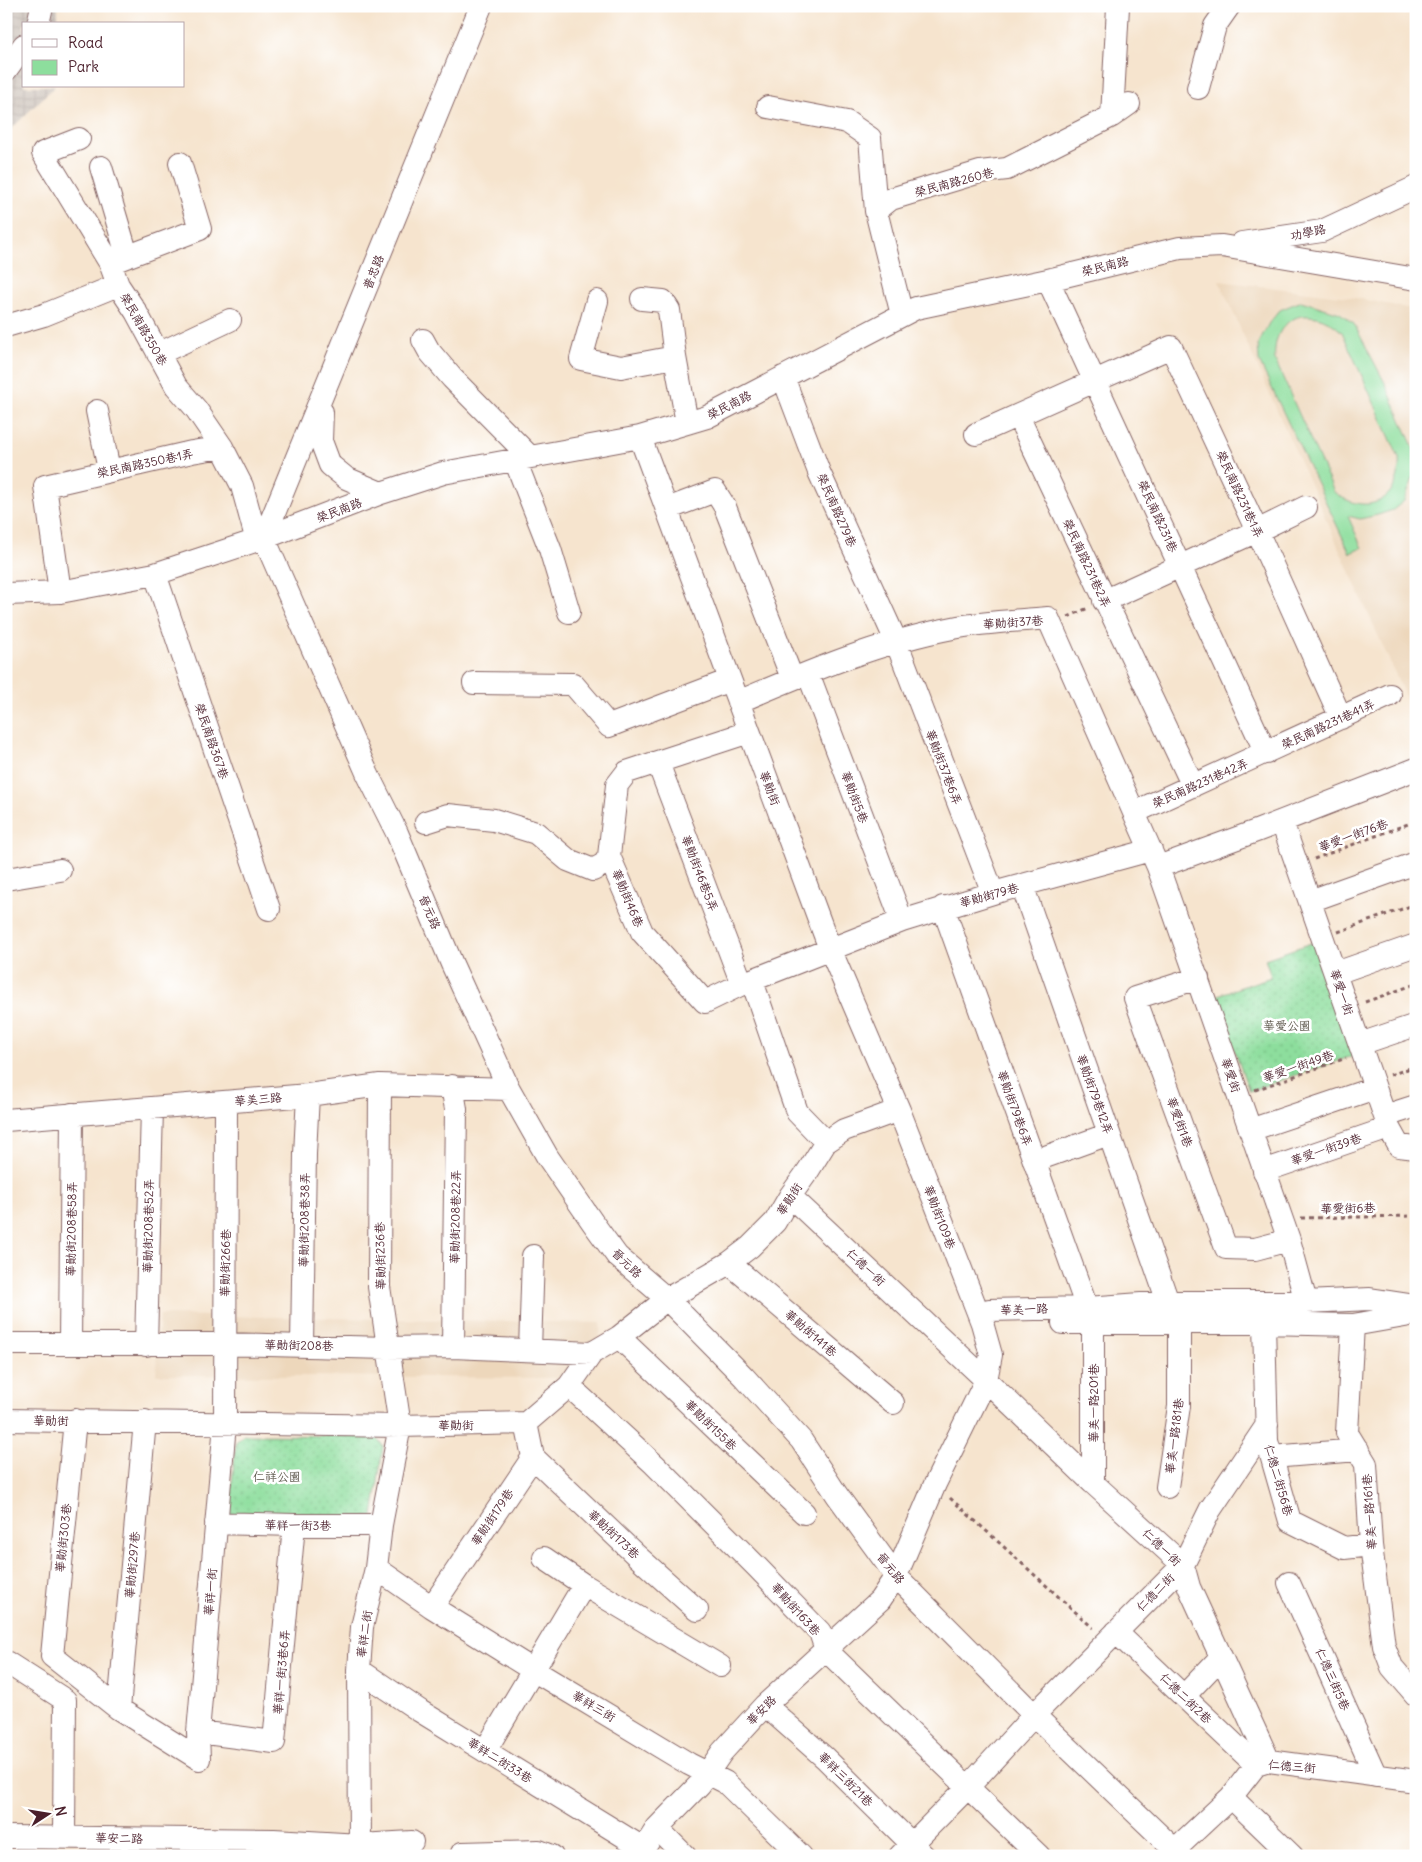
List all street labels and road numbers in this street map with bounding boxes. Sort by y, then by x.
street label: 榮民南路260巷 [913,164,995,200]
street label: 功學路 [1289,221,1327,243]
street label: 普忠路 [359,252,387,292]
street label: 榮民南路 [1080,253,1130,279]
street label: 榮民南路350巷 [117,290,171,368]
street label: 榮民南路 [704,387,754,423]
street label: 榮民南路350巷1弄 [95,445,195,481]
street label: 榮民南路231巷1弄 [1213,448,1267,540]
street label: 榮民南路279巷 [814,471,860,549]
street label: 榮民南路231巷 [1135,477,1181,555]
street label: 榮民南路 [314,494,364,526]
street label: 榮民南路231巷2弄 [1060,516,1114,610]
street label: 華勛街37巷 [982,612,1044,632]
street label: 榮民南路231巷41弄 [1279,696,1377,752]
street label: 榮民南路367巷 [192,701,232,781]
street label: 華勛街37巷6弄 [923,727,965,807]
street label: 榮民南路231巷42弄 [1150,755,1250,811]
street label: 華勛街 [757,769,783,807]
street label: 華勛街5巷 [838,769,872,825]
street label: 華愛一街76巷 [1316,816,1390,854]
street label: 華勛街46巷5弄 [679,833,721,913]
street label: 華勛街46巷 [609,867,647,929]
street label: 華勛街79巷 [958,880,1020,910]
street label: 晉元路 [416,892,444,932]
street label: 華愛一街 [1327,967,1357,1017]
street label: 華愛一街49巷 [1261,1047,1335,1085]
street label: 華勛街79巷12弄 [1074,1052,1116,1136]
street label: 華愛街 [1218,1056,1244,1094]
street label: 華勛街79巷6弄 [994,1068,1036,1148]
street label: 華美三路 [233,1089,283,1109]
street label: 華愛街1巷 [1164,1095,1196,1149]
street label: 華愛一街39巷 [1289,1130,1363,1168]
street label: 華勛街208巷22弄 [447,1170,463,1264]
street label: 華勛街208巷38弄 [296,1172,312,1268]
street label: 華勛街208巷52弄 [140,1178,156,1274]
street label: 華勛街 [773,1180,805,1218]
street label: 華勛街208巷58弄 [63,1181,79,1277]
street label: 華勛街109巷 [921,1183,959,1251]
street label: 華愛街6巷 [1320,1200,1376,1216]
street label: 華勛街236巷 [372,1222,388,1290]
street label: 華勛街266巷 [217,1229,233,1297]
street label: 晉元路 [609,1245,645,1281]
street label: 仁德一街 [843,1245,889,1289]
street label: 華美一路 [1000,1301,1048,1317]
street label: 華勛街141巷 [782,1306,840,1360]
street label: 華勛街208巷 [264,1337,334,1353]
street label: 華美一路201巷 [1086,1363,1101,1443]
street label: 華勛街155巷 [682,1396,740,1454]
street label: 華美一路181巷 [1162,1397,1186,1475]
street label: 華勛街 [33,1413,69,1428]
street label: 華勛街 [438,1417,474,1433]
street label: 仁德二街56巷 [1262,1442,1296,1518]
street label: 華美一路161巷 [1359,1473,1379,1551]
street label: 華勛街179巷 [467,1486,517,1548]
street label: 華勛街303巷 [52,1503,74,1573]
street label: 華勛街173巷 [585,1506,643,1562]
street label: 華祥一街3巷 [264,1517,332,1533]
street label: 仁德一街 [1140,1525,1184,1569]
street label: 華勛街297巷 [122,1531,142,1599]
street label: 晉元路 [874,1549,908,1587]
street label: 華祥一街 [200,1567,220,1617]
street label: 仁德二街 [1133,1570,1177,1614]
street label: 華勛街163巷 [768,1579,824,1639]
street label: 華祥二街 [353,1609,375,1659]
street label: 華祥一街3巷6弄 [270,1629,292,1715]
street label: 仁德三街5巷 [1313,1645,1353,1713]
street label: 仁德二街2巷 [1157,1669,1215,1727]
street label: 華祥三街 [570,1687,618,1725]
street label: 華安路 [743,1692,779,1728]
street label: 華祥二街33巷 [465,1734,535,1786]
street label: 華祥三街21巷 [815,1748,877,1810]
street label: 仁德三街 [1267,1756,1317,1776]
street label: 華安二路 [95,1830,143,1846]

